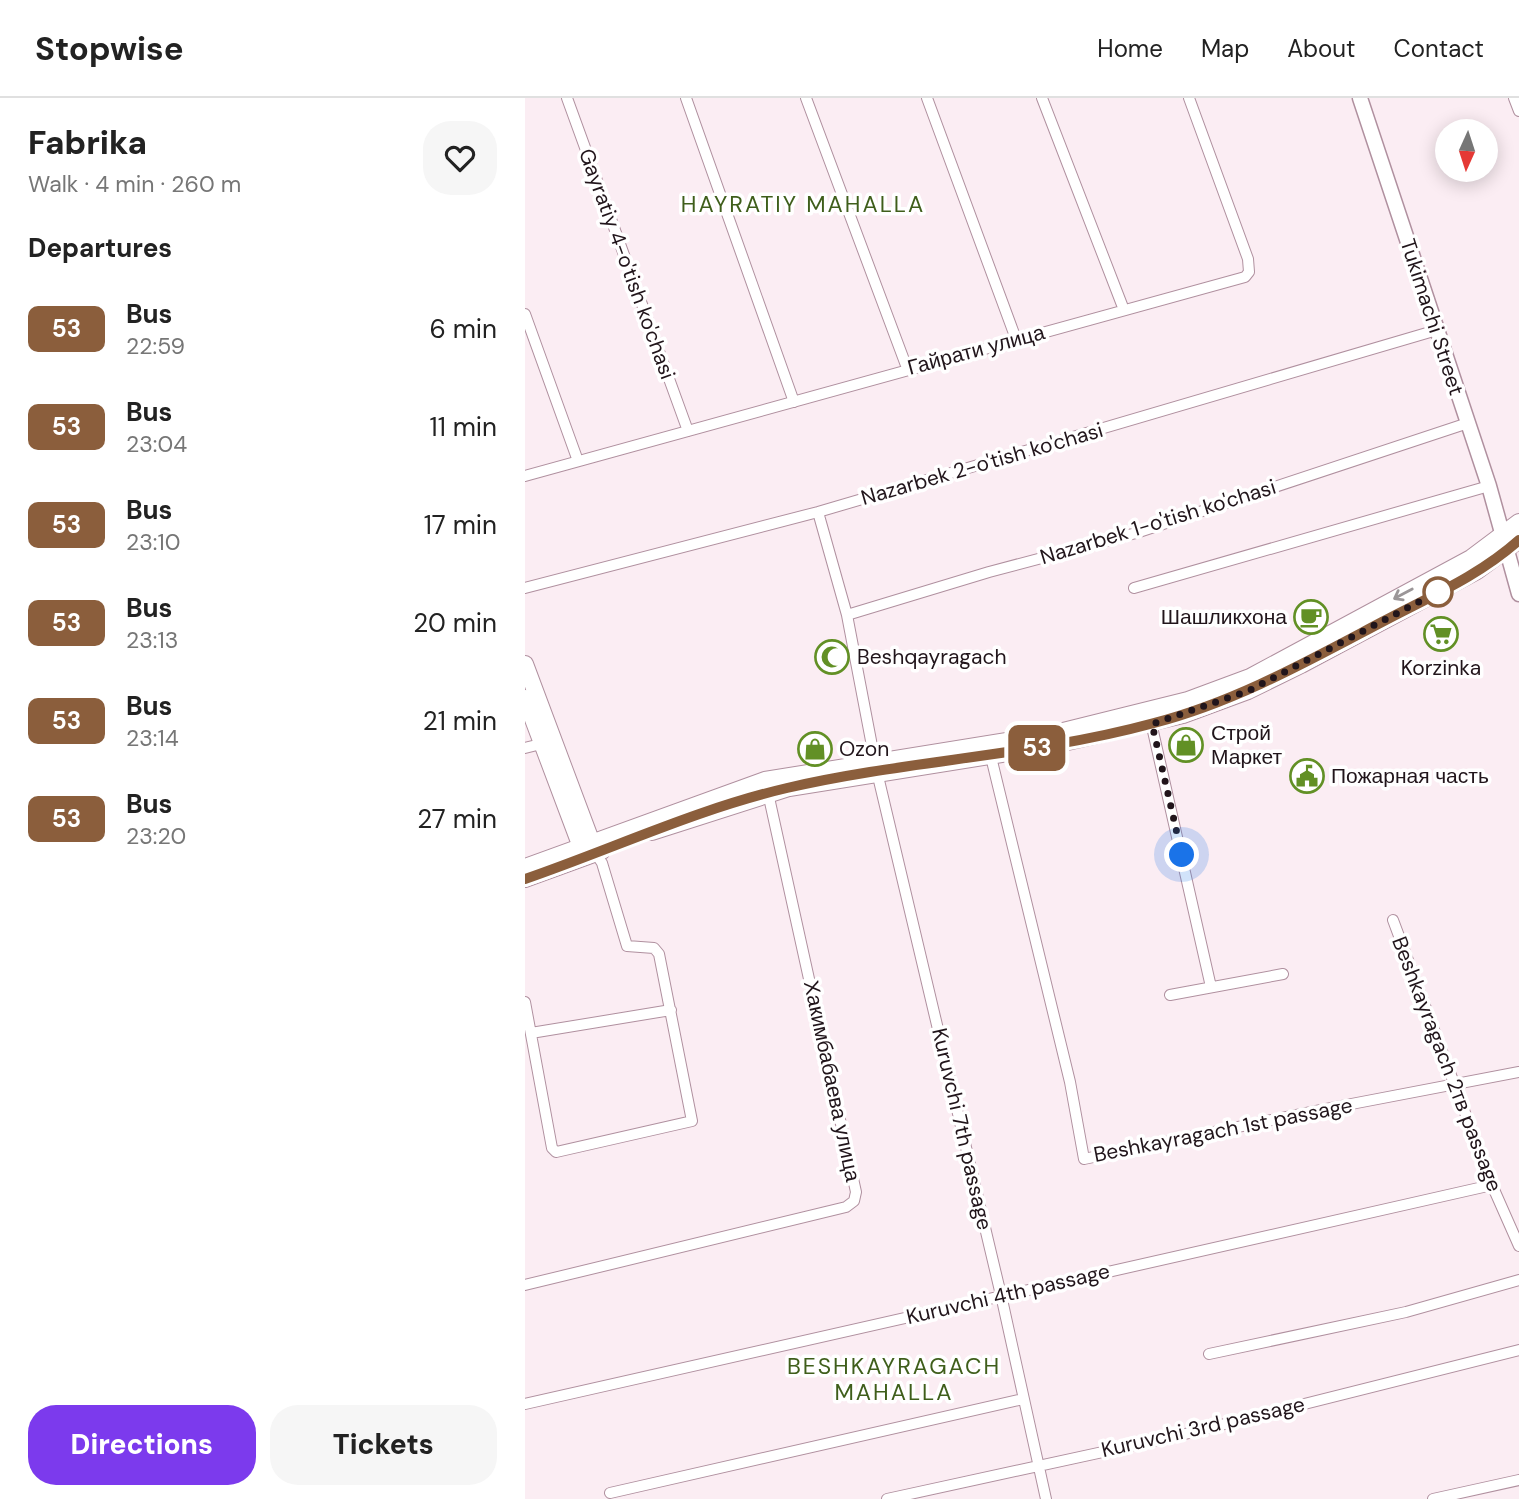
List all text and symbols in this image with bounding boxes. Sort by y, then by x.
text: Stopwise [35,27,184,70]
text: Home [1097,33,1163,64]
text: Map [1201,33,1249,64]
text: About [1287,33,1356,64]
text: Contact [1394,33,1484,64]
north arrow [1435,119,1498,182]
map controls [1435,119,1498,182]
text: Fabrika [28,121,147,164]
button: heart [423,121,497,195]
street label: Gayratiy 4-o'tish ko'chasi [572,145,682,383]
text: Walk · 4 min · 260 m [28,169,241,199]
district label: HAYRATIY MAHALLA [681,189,925,219]
text: Departures [28,231,172,265]
street label: Tukimachi Street [1394,235,1470,399]
text: Bus [126,297,172,331]
text: 6 min [429,312,497,346]
text: 53 [52,313,81,344]
street label: Гайрати улица [904,318,1048,382]
text: 22:59 [126,331,185,361]
text: Bus [126,395,172,429]
text: 11 min [430,410,497,444]
text: 53 [52,411,81,442]
street label: Nazarbek 2-o'tish ko'chasi [858,416,1106,512]
text: 23:04 [126,429,187,459]
street label: Nazarbek 1-o'tish ko'chasi [1037,473,1279,571]
text: Bus [126,493,172,527]
text: 17 min [424,508,497,542]
text: 53 [52,509,81,540]
text: 23:10 [126,527,180,557]
unlabelled marker [1423,577,1453,607]
one-way arrow [1394,588,1414,602]
text: Bus [126,591,172,625]
cafe icon: Шашликхона [1292,598,1330,636]
place label: Шашликхона [1161,603,1287,631]
text: 20 min [413,606,497,640]
text: 53 [52,607,81,638]
supermarket icon: Korzinka [1422,615,1460,653]
text: 23:13 [126,625,178,655]
mosque icon: Beshqayragach [813,638,851,676]
place label: Beshqayragach [857,643,1007,671]
place label: Korzinka [1401,654,1481,682]
text: Bus [126,689,172,723]
text: 21 min [423,704,497,738]
text: 53 [52,705,81,736]
place label: Строй Маркет [1211,719,1282,771]
text: 23:14 [126,723,179,753]
line badge: 53 [1005,725,1069,771]
shop icon: Строй Маркет [1167,726,1205,764]
shop icon: Ozon [796,730,834,768]
text: 53 [1022,732,1052,763]
place label: Ozon [839,735,889,763]
public building icon: Пожарная часть [1288,757,1326,795]
place label: Пожарная часть [1331,762,1489,790]
text: Bus [126,787,172,821]
text: 27 min [417,802,497,836]
text: 53 [52,803,81,834]
text: 23:20 [126,821,186,851]
your location [1164,837,1199,872]
street label: Beshkayragach 2тв passage [1385,932,1509,1196]
street label: Хакимбабаева улица [797,978,867,1184]
street label: Kuruvchi 7th passage [925,1025,999,1233]
street label: Beshkayragach 1st passage [1091,1091,1355,1169]
street label: Kuruvchi 4th passage [904,1257,1113,1331]
district label: BESHKAYRAGACH MAHALLA [787,1351,1001,1407]
street label: Kuruvchi 3rd passage [1099,1390,1307,1464]
button: Directions [28,1405,256,1485]
button: Tickets [270,1405,497,1485]

